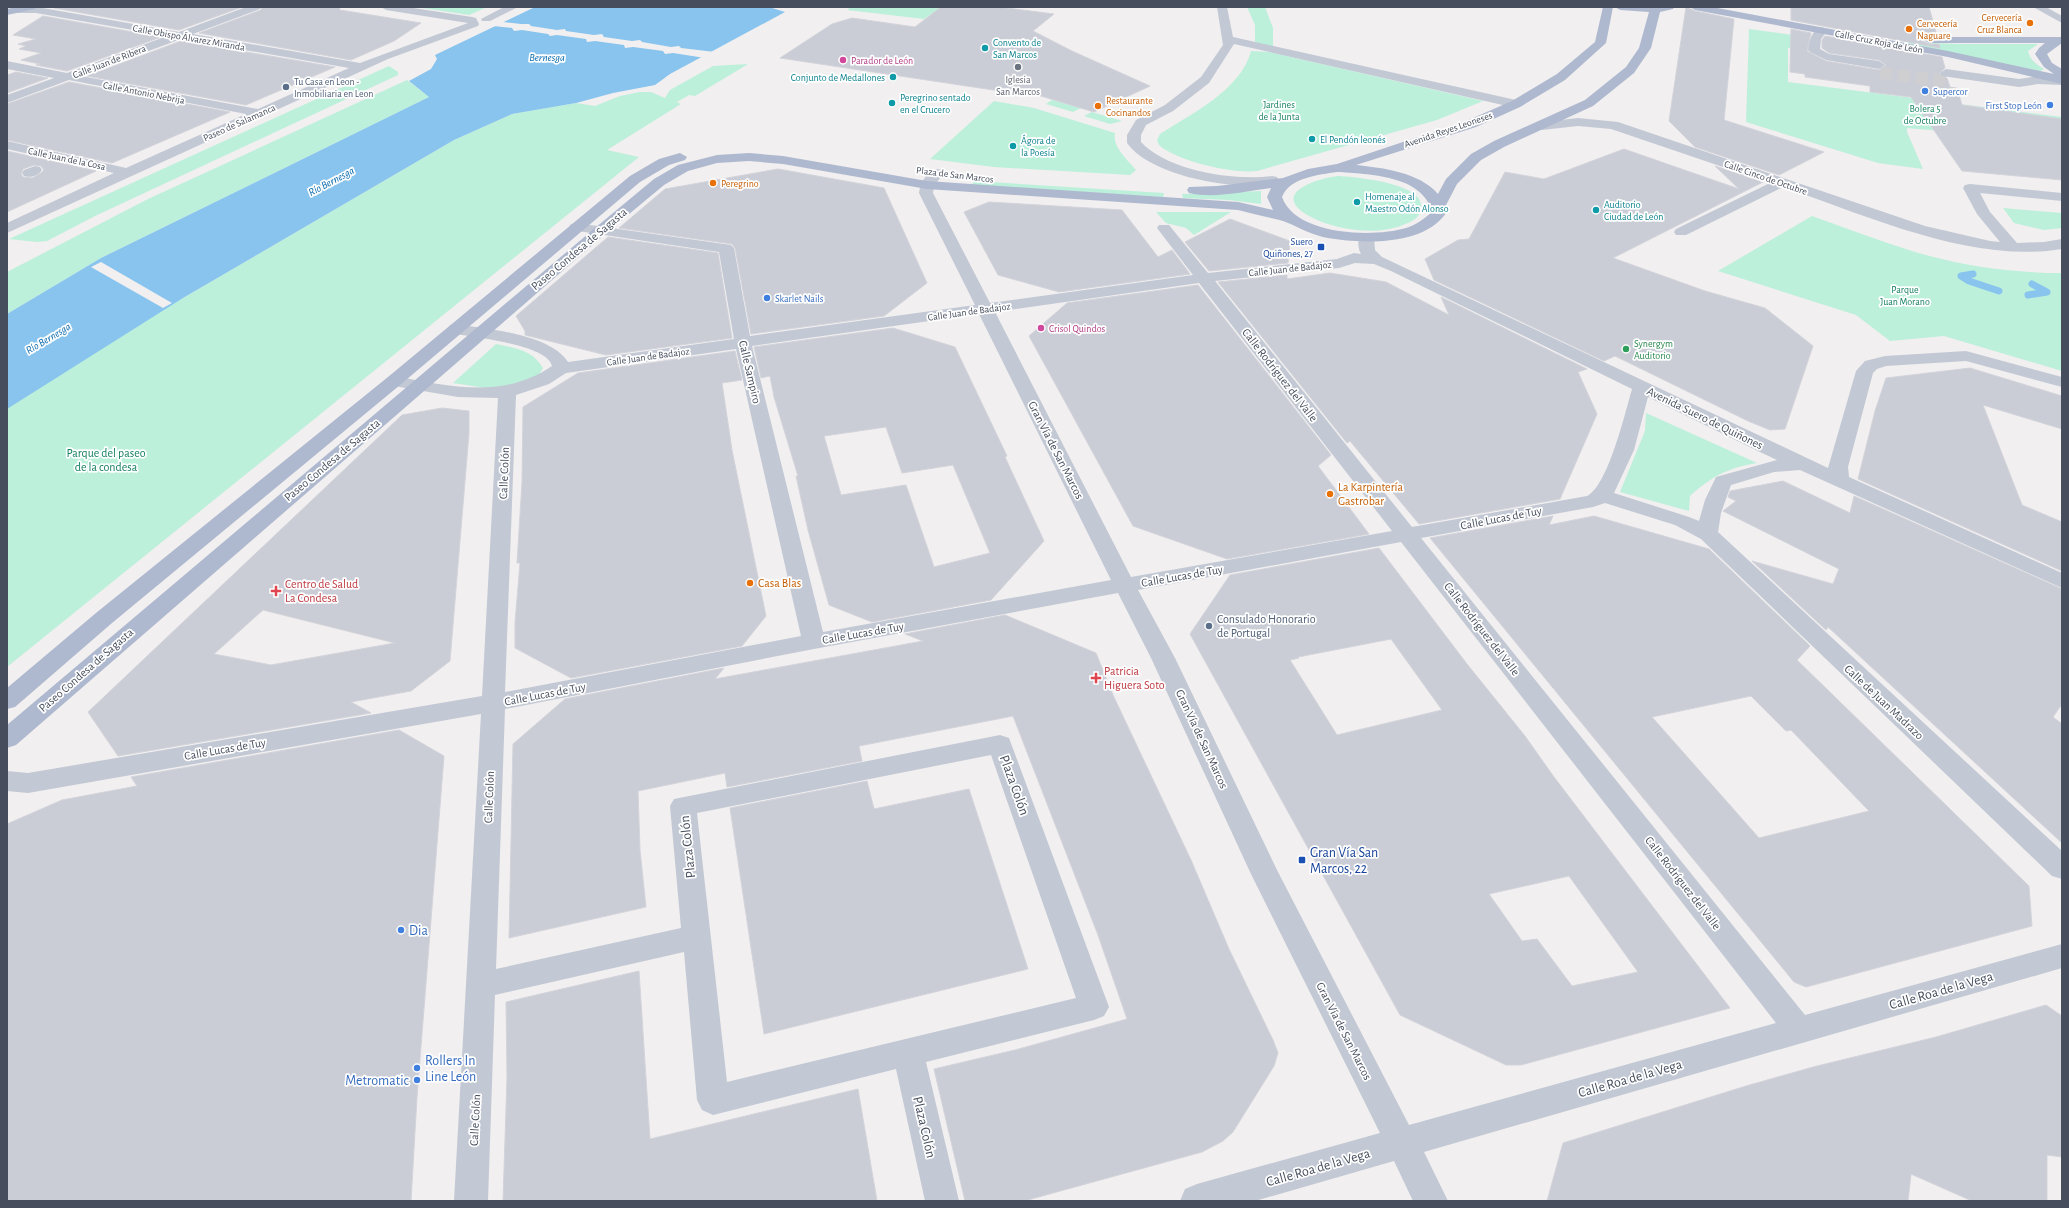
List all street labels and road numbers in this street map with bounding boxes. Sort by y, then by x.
street label: Calle Obispo Álvarez Miranda [132,21,246,53]
street label: Calle Cruz Roja de León [1834,29,1924,55]
street label: Calle Juan de Ribera [71,43,148,80]
street label: Calle Antonio Nebrija [102,80,186,106]
street label: Paseo de Salamanca [202,102,277,143]
street label: Avenida Reyes Leoneses [1403,110,1494,150]
street label: Calle Juan de la Cosa [27,146,107,172]
street label: Calle Cinco de Octubre [1723,159,1809,197]
street label: Plaza de San Marcos [916,165,994,185]
street label: Paseo Condesa de Sagasta [529,205,629,292]
street label: Calle Juan de Badajoz [1248,260,1332,278]
street label: Calle Juan de Badajoz [927,301,1011,323]
street label: Calle Rodríguez del Valle [1240,326,1320,424]
street label: Calle Sampiro [737,339,763,405]
street label: Calle Juan de Badajoz [606,346,690,368]
street label: Avenida Suero de Quiñones [1645,385,1765,452]
street label: Gran Vía de San Marcos [1026,399,1086,501]
street label: Paseo Condesa de Sagasta [282,416,382,503]
street label: Calle Colón [497,447,511,499]
street label: Calle Lucas de Tuy [1459,504,1543,533]
street label: Calle Lucas de Tuy [1140,563,1224,590]
street label: Calle Rodríguez del Valle [1442,580,1522,678]
street label: Calle Lucas de Tuy [821,620,905,647]
street label: Paseo Condesa de Sagasta [37,626,136,714]
street label: Calle de Juan Madrazo [1842,662,1926,742]
street label: Calle Lucas de Tuy [503,680,587,709]
street label: Gran Vía de San Marcos [1174,688,1230,790]
street label: Calle Lucas de Tuy [183,736,267,763]
street label: Plaza Colón [997,753,1031,817]
street label: Calle Colón [482,771,496,823]
street label: Plaza Colón [678,815,698,879]
street label: Calle Rodríguez del Valle [1643,834,1723,932]
street label: Calle Roa de la Vega [1888,969,1995,1012]
street label: Gran Vía de San Marcos [1314,980,1374,1082]
street label: Calle Roa de la Vega [1577,1057,1684,1100]
street label: Calle Colón [468,1094,482,1146]
street label: Plaza Colón [910,1095,938,1160]
street label: Calle Roa de la Vega [1265,1146,1372,1189]

